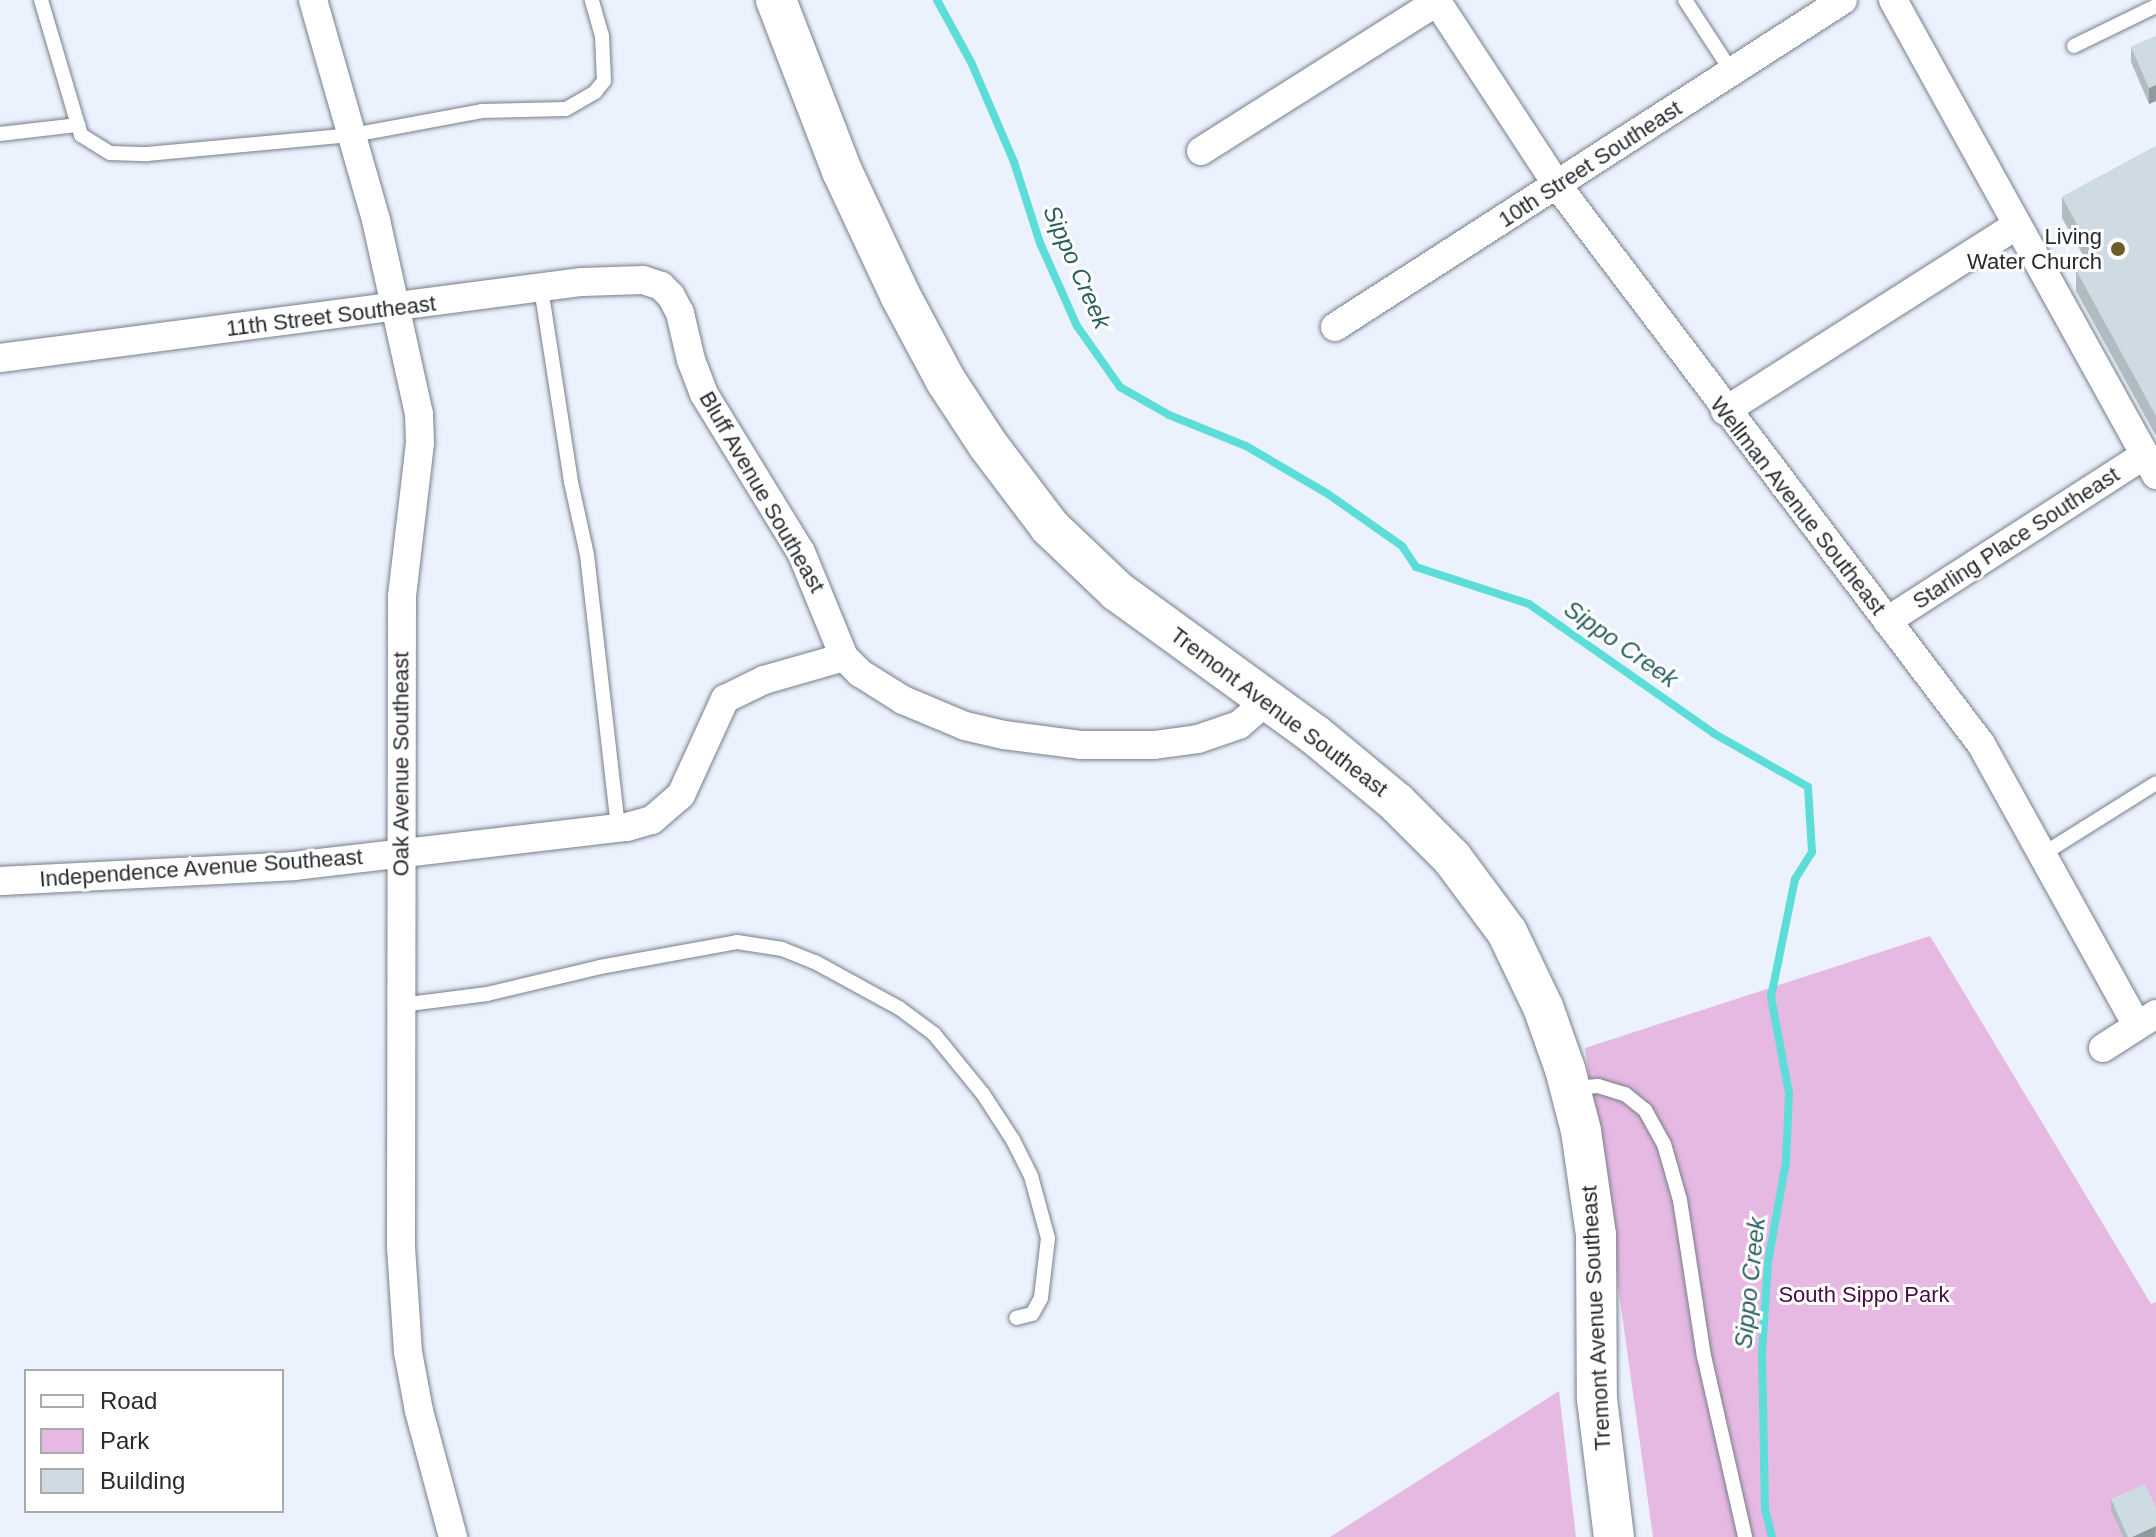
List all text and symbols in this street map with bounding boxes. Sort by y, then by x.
street label: 10th Street Southeast [1494,95,1686,233]
water label: Sippo Creek [1037,201,1117,333]
place label: Living Water Church [1967,223,2102,274]
marker: Living Water Church [2109,240,2127,258]
street label: 11th Street Southeast [225,290,437,342]
street label: Bluff Avenue Southeast [693,386,831,598]
street label: Wellman Avenue Southeast [1704,391,1892,621]
street label: Starling Place Southeast [1908,461,2124,615]
water label: Sippo Creek [1559,594,1683,694]
street label: Tremont Avenue Southeast [1165,621,1393,803]
street label: Oak Avenue Southeast [388,651,414,877]
street label: Independence Avenue Southeast [38,843,364,893]
street label: Tremont Avenue Southeast [1576,1184,1616,1452]
water label: Sippo Creek [1729,1216,1771,1350]
park label: South Sippo Park [1778,1282,1950,1308]
legend [24,1369,284,1513]
text: Road [100,1387,157,1414]
text: Park [100,1427,149,1454]
text: Building [100,1467,185,1494]

